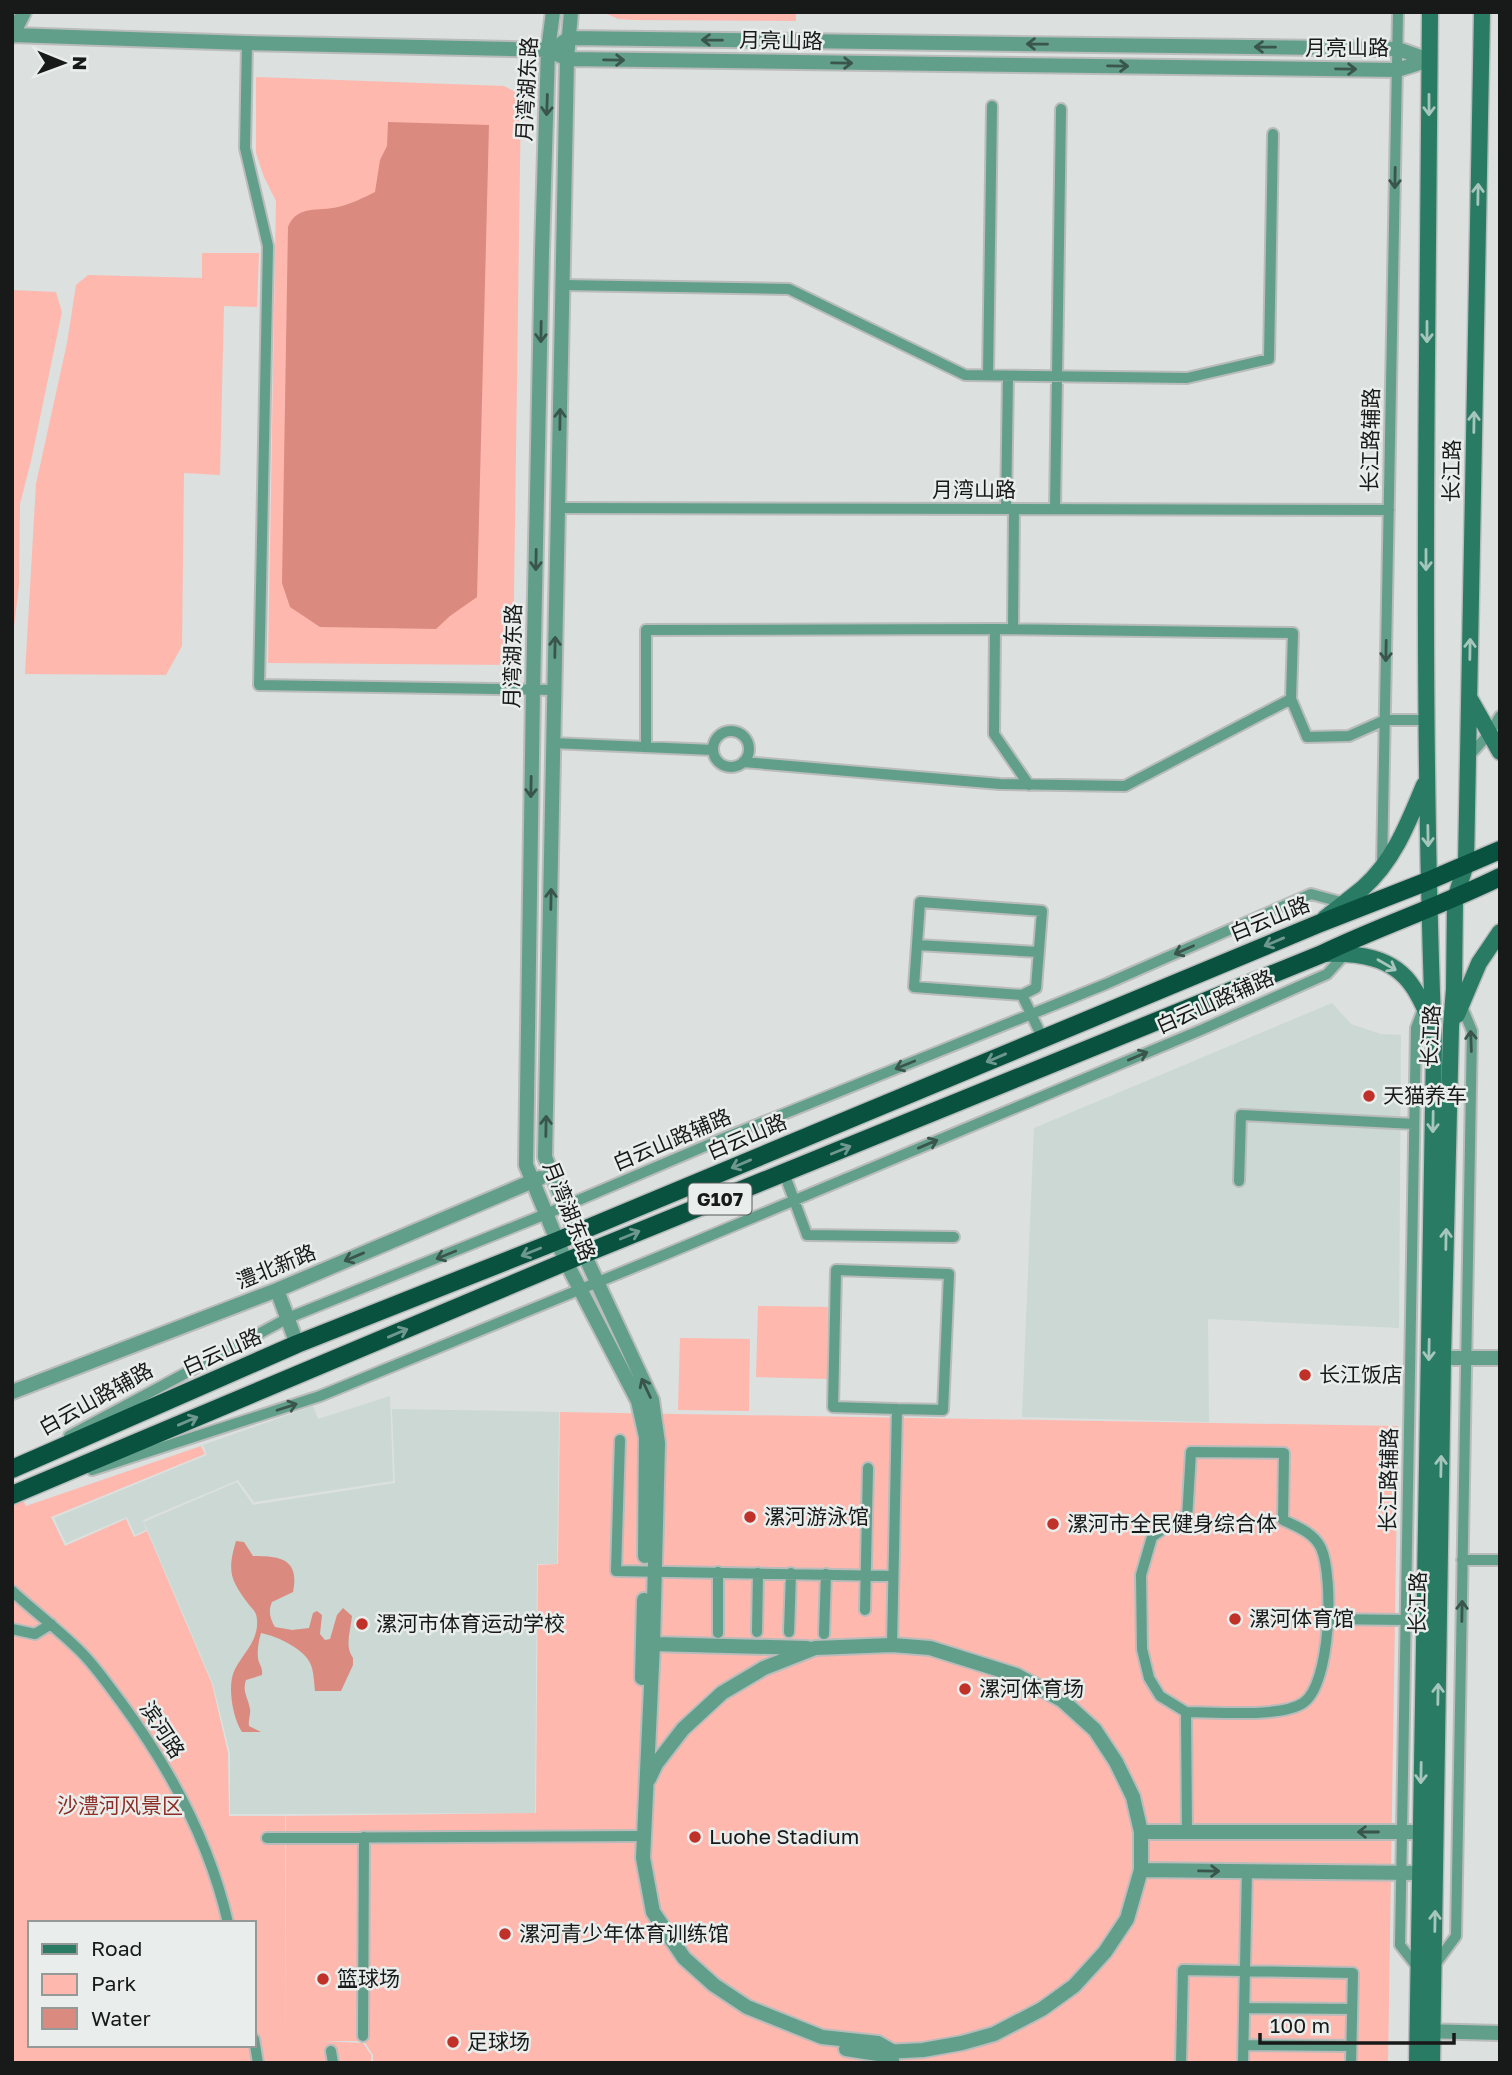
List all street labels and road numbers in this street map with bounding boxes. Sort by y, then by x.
street label: 月亮山路 [739,26,823,54]
street label: 月亮山路 [1305,34,1389,60]
street label: 月湾湖东路 [510,36,542,142]
street label: 长江路辅路 [1356,387,1384,493]
street label: 长江路 [1437,439,1465,503]
street label: 月湾山路 [932,476,1016,502]
street label: 月湾湖东路 [498,603,526,709]
street label: 白云山路 [1226,890,1313,946]
street label: 白云山路辅路 [1152,964,1277,1039]
street label: 长江路 [1415,1004,1445,1068]
street label: 白云山路辅路 [609,1102,735,1176]
street label: 白云山路 [703,1108,790,1164]
street label: 月湾湖东路 [538,1157,602,1264]
road number: G107 [688,1184,752,1214]
street label: 澧北新路 [232,1238,319,1294]
street label: 白云山路 [178,1322,265,1380]
street label: 白云山路辅路 [34,1356,157,1440]
street label: 长江路辅路 [1374,1427,1402,1533]
street label: 长江路 [1403,1571,1431,1635]
street label: 滨河路 [135,1696,191,1763]

